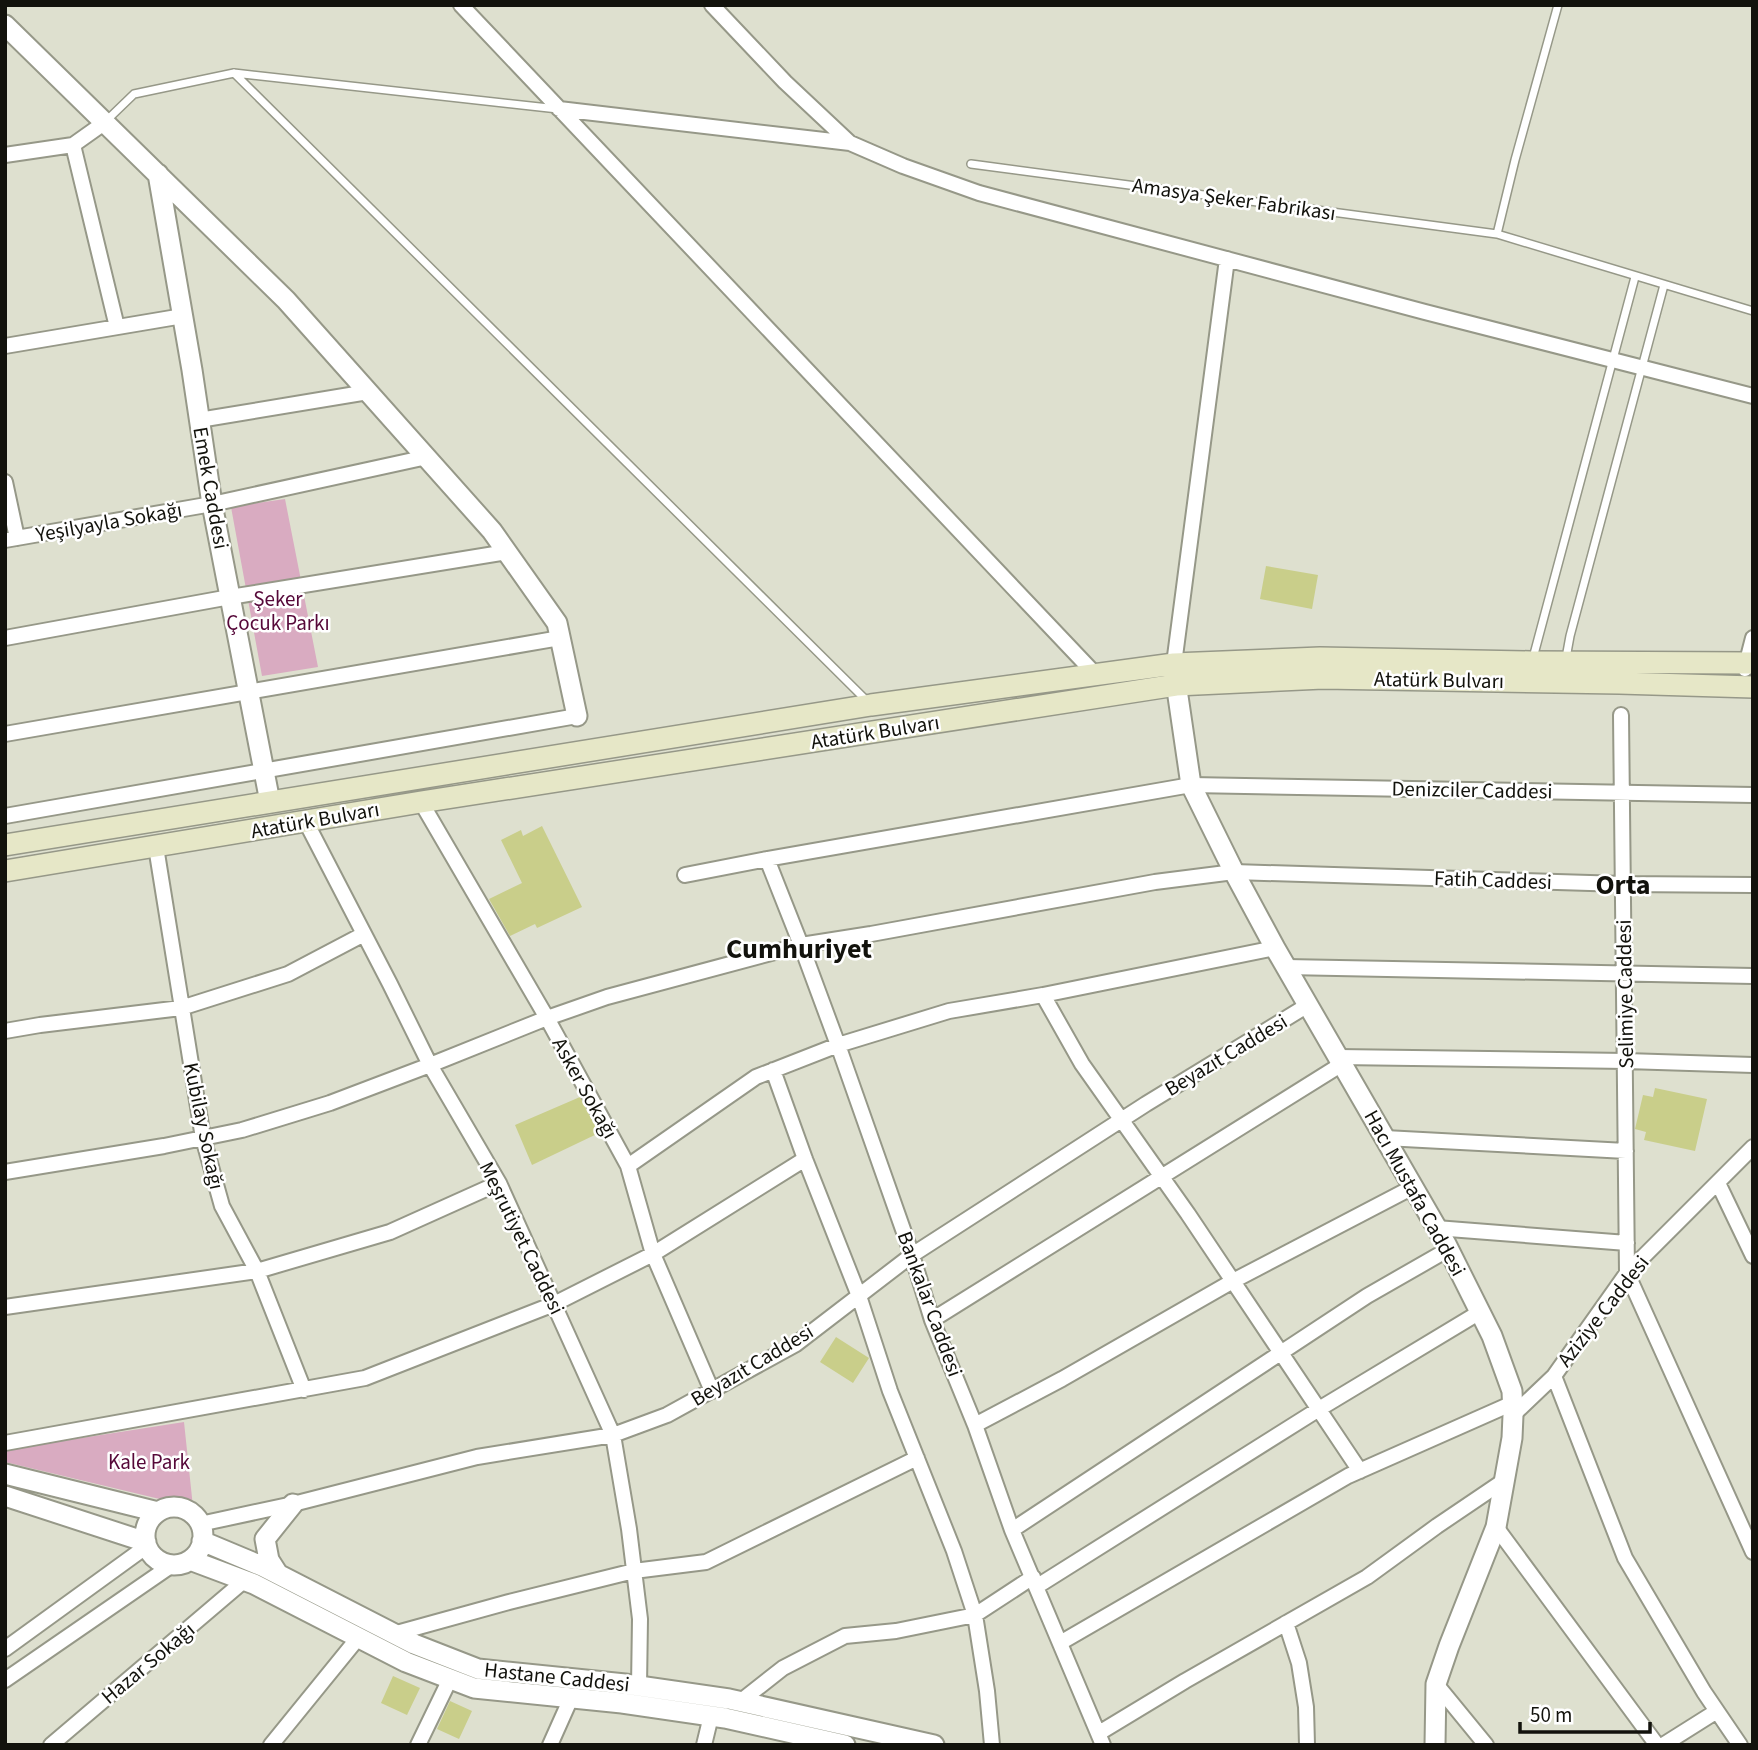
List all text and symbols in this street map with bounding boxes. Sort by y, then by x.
street label: Amasya Şeker Fabrikası [1130,170,1338,228]
street label: Emek Caddesi [185,424,237,552]
street label: Yeşilyayla Sokağı [33,494,184,550]
park label: Şeker Çocuk Parkı [226,584,330,638]
street label: Atatürk Bulvarı [1374,664,1504,696]
street label: Atatürk Bulvarı [808,707,942,757]
street label: Denizciler Caddesi [1391,774,1553,806]
street label: Atatürk Bulvarı [248,794,382,846]
street label: Fatih Caddesi [1433,863,1553,897]
district label: Orta [1595,865,1651,905]
street label: Selimiye Caddesi [1609,919,1641,1069]
district label: Cumhuriyet [726,929,872,969]
street label: Beyazıt Caddesi [1159,1006,1293,1104]
street label: Asker Sokağı [545,1032,625,1144]
street label: Kubilay Sokağı [176,1060,232,1192]
street label: Hacı Mustafa Caddesi [1357,1104,1473,1282]
street label: Meşrutiyet Caddesi [472,1156,572,1320]
street label: Bankalar Caddesi [890,1227,970,1381]
street label: Aziziye Caddesi [1550,1249,1656,1373]
street label: Beyazıt Caddesi [685,1316,819,1414]
park label: Kale Park [108,1447,191,1477]
street label: Hazar Sokağı [95,1615,201,1711]
street label: Hastane Caddesi [483,1654,631,1700]
scale bar [1520,1690,1650,1734]
text: 50 m [1530,1700,1572,1730]

